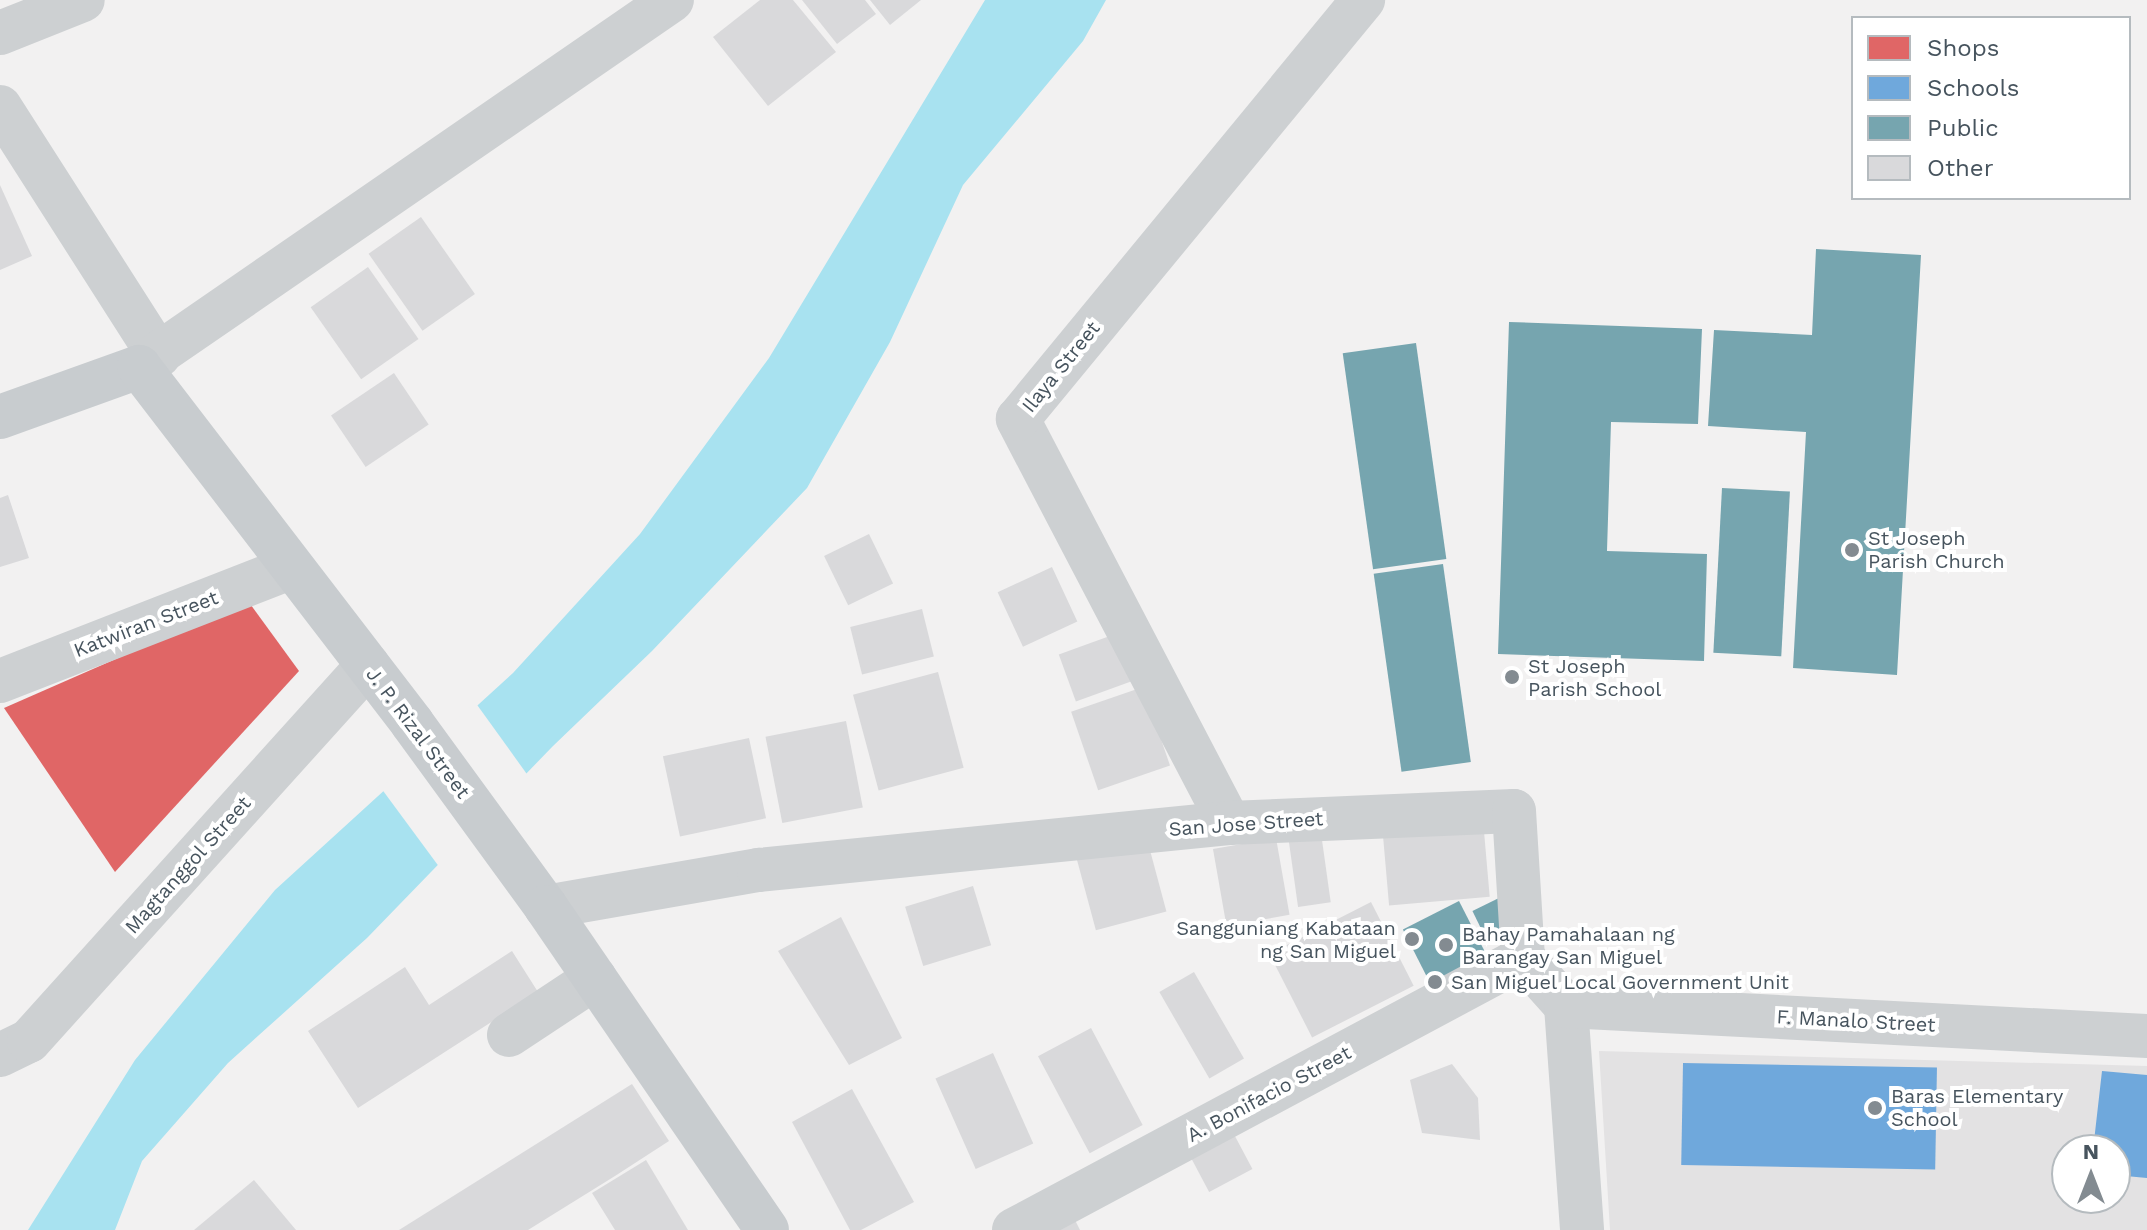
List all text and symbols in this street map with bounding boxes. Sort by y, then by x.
legend [1851,16,2131,200]
text: Shops [1927,34,1999,62]
text: Schools [1927,74,2019,102]
text: Public [1927,114,1999,142]
text: Other [1927,154,1994,182]
street label: Ilaya Street [1017,316,1105,418]
place label: St Joseph Parish Church [1868,526,2005,573]
marker: St Joseph Parish Church [1843,541,1861,559]
street label: Katwiran Street [70,585,222,663]
place label: St Joseph Parish School [1528,654,1661,701]
street label: J. P. Rizal Street [361,662,475,804]
marker: St Joseph Parish School [1503,668,1521,686]
street label: Magtanggol Street [120,791,256,939]
street label: San Jose Street [1168,807,1324,841]
place label: Sangguniang Kabataan ng San Miguel [1176,916,1396,963]
place label: Bahay Pamahalaan ng Barangay San Miguel [1462,922,1675,969]
marker: Sangguniang Kabataan ng San Miguel [1403,930,1421,948]
marker: Bahay Pamahalaan ng Barangay San Miguel [1437,936,1455,954]
place label: San Miguel Local Government Unit [1451,970,1790,994]
marker: San Miguel Local Government Unit [1426,973,1444,991]
street label: F. Manalo Street [1776,1005,1936,1037]
street label: A. Bonifacio Street [1183,1041,1355,1147]
place label: Baras Elementary School [1891,1084,2063,1131]
marker: Baras Elementary School [1866,1099,1884,1117]
north arrow [2051,1134,2131,1214]
text: N [2083,1139,2099,1164]

